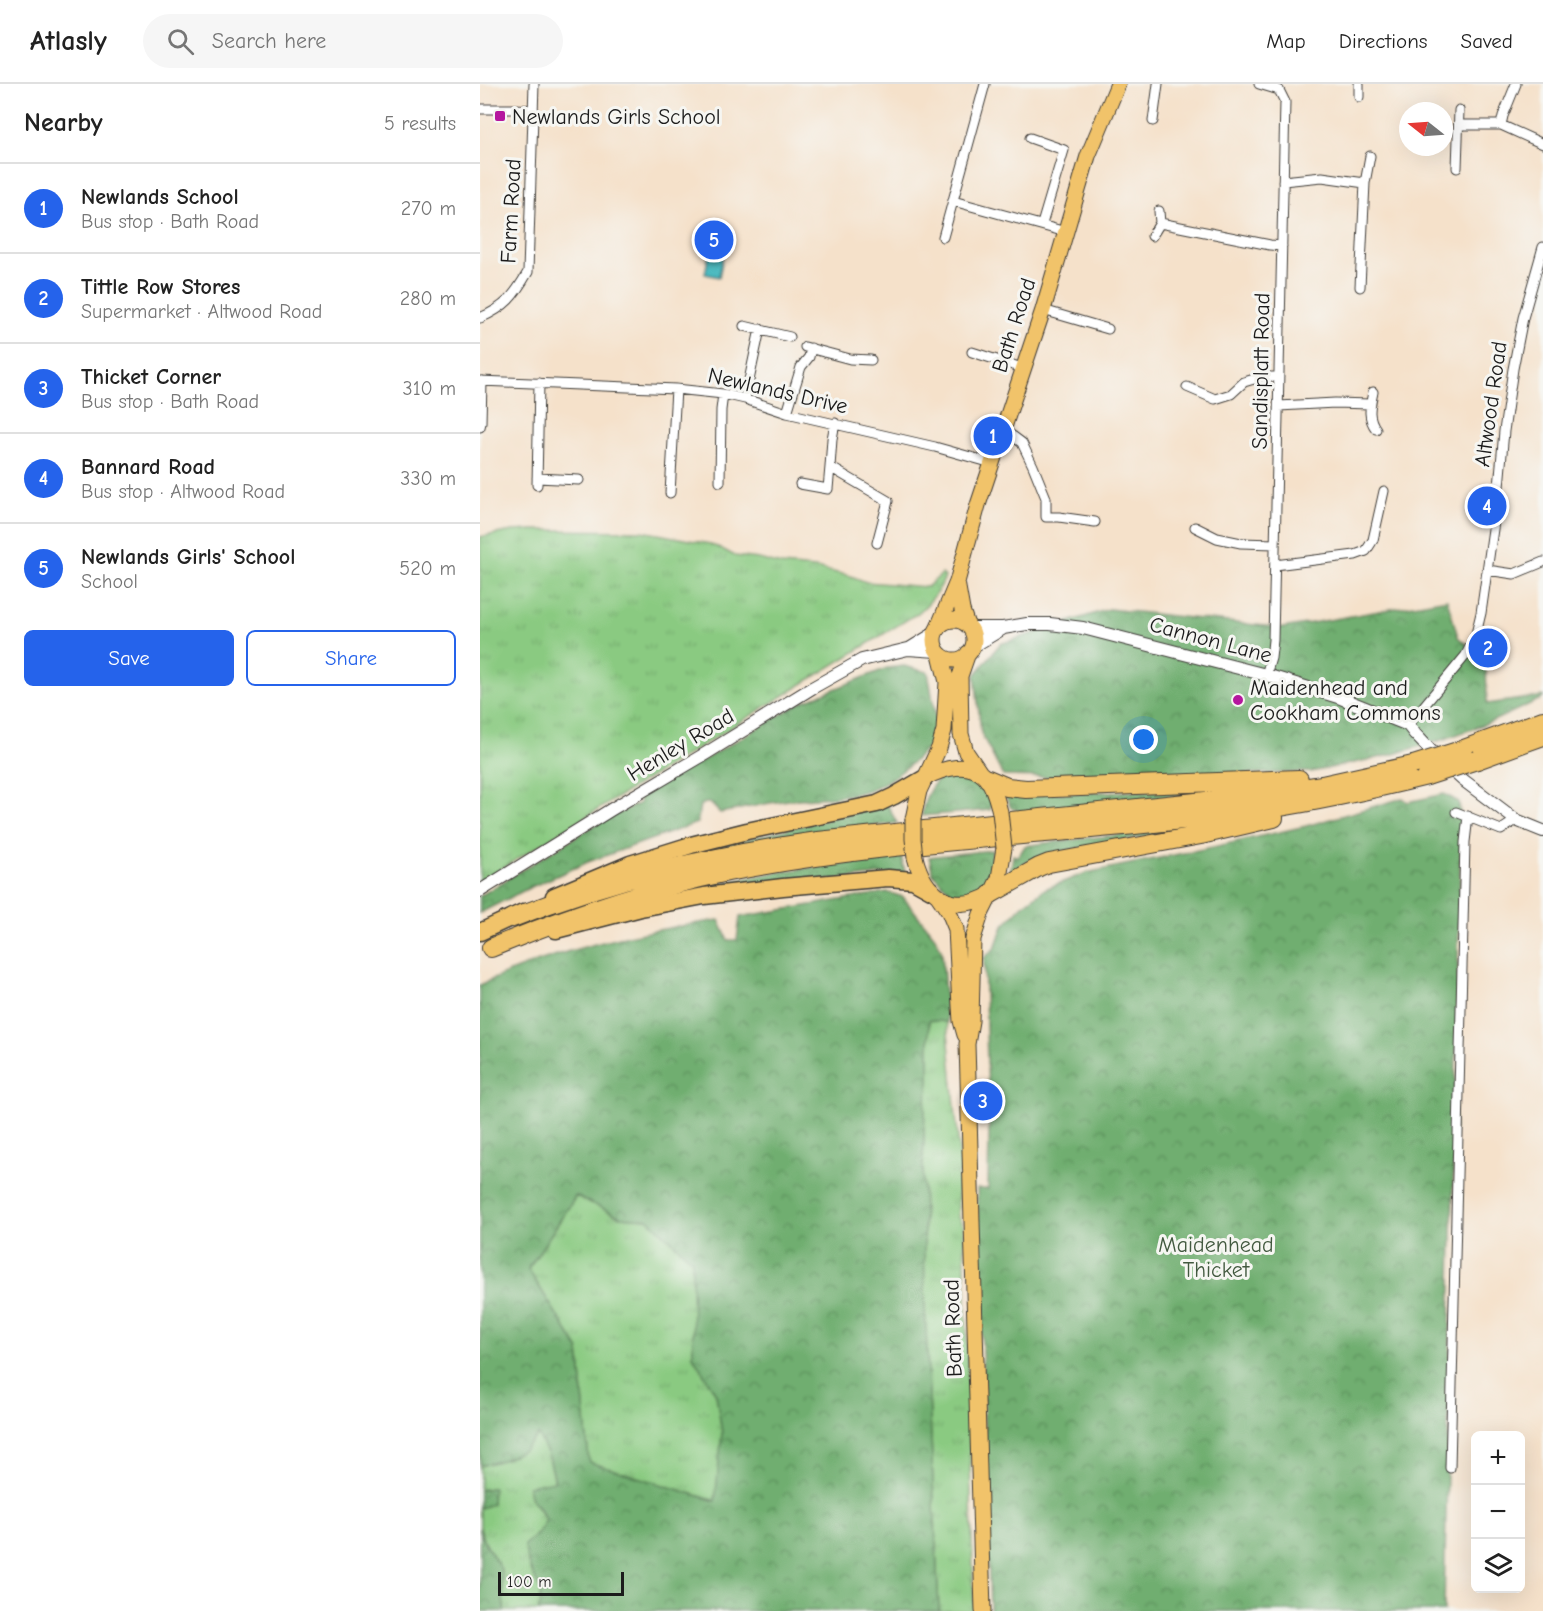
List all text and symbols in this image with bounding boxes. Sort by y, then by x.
search box [143,14,563,68]
text: Atlasly [30,25,107,57]
icon: search [164,25,197,58]
text: Search here [212,28,326,54]
text: Map [1266,29,1306,53]
text: Directions [1339,29,1428,53]
text: Saved [1461,29,1513,53]
north arrow [1399,102,1453,156]
place label: Newlands Girls School [512,104,721,130]
text: Nearby [24,108,103,138]
marker: Newlands Girls School [493,109,507,123]
text: 5 results [384,112,456,135]
street label: Farm Road [495,158,527,264]
text: Newlands School [81,184,239,210]
text: 1 [40,197,47,220]
text: 270 m [401,197,456,220]
text: Bus stop · Bath Road [81,210,259,233]
pin: 5 [694,218,734,262]
text: Tittle Row Stores [81,274,240,300]
street label: Bath Road [986,275,1041,376]
text: 2 [39,287,48,310]
text: 280 m [400,287,456,310]
street label: Sandisplatt Road [1247,292,1275,450]
text: Supermarket · Altwood Road [81,300,322,323]
street label: Altwood Road [1469,340,1513,469]
street label: Newlands Drive [705,362,850,420]
text: Thicket Corner [81,364,221,390]
text: 3 [39,377,48,400]
text: 310 m [403,377,456,400]
text: Bus stop · Bath Road [81,390,259,413]
pin: 1 [974,414,1012,458]
text: Bannard Road [81,454,215,480]
text: 4 [39,467,48,490]
text: 330 m [400,467,456,490]
text: Bus stop · Altwood Road [81,480,285,503]
pin: 4 [1468,484,1506,528]
text: Newlands Girls' School [81,544,295,570]
text: 5 [38,557,49,580]
text: 520 m [399,557,456,580]
text: School [81,570,138,593]
street label: Cannon Lane [1147,611,1275,669]
pin: 2 [1468,626,1508,670]
button: Save [24,630,234,686]
button: Share [246,630,456,686]
place label: Maidenhead and Cookham Commons [1250,675,1441,726]
marker: Maidenhead and Cookham Commons [1231,693,1245,707]
street label: Henley Road [623,703,738,787]
your location [1129,725,1158,754]
pin: 3 [964,1078,1002,1124]
park label: Maidenhead Thicket [1158,1232,1274,1283]
street label: Bath Road [938,1279,968,1377]
map controls [1471,1431,1525,1593]
button: + [1471,1431,1525,1485]
button: − [1471,1485,1525,1539]
button: layers [1471,1539,1525,1593]
scale bar [498,1569,624,1596]
text: 100 m [507,1573,551,1591]

